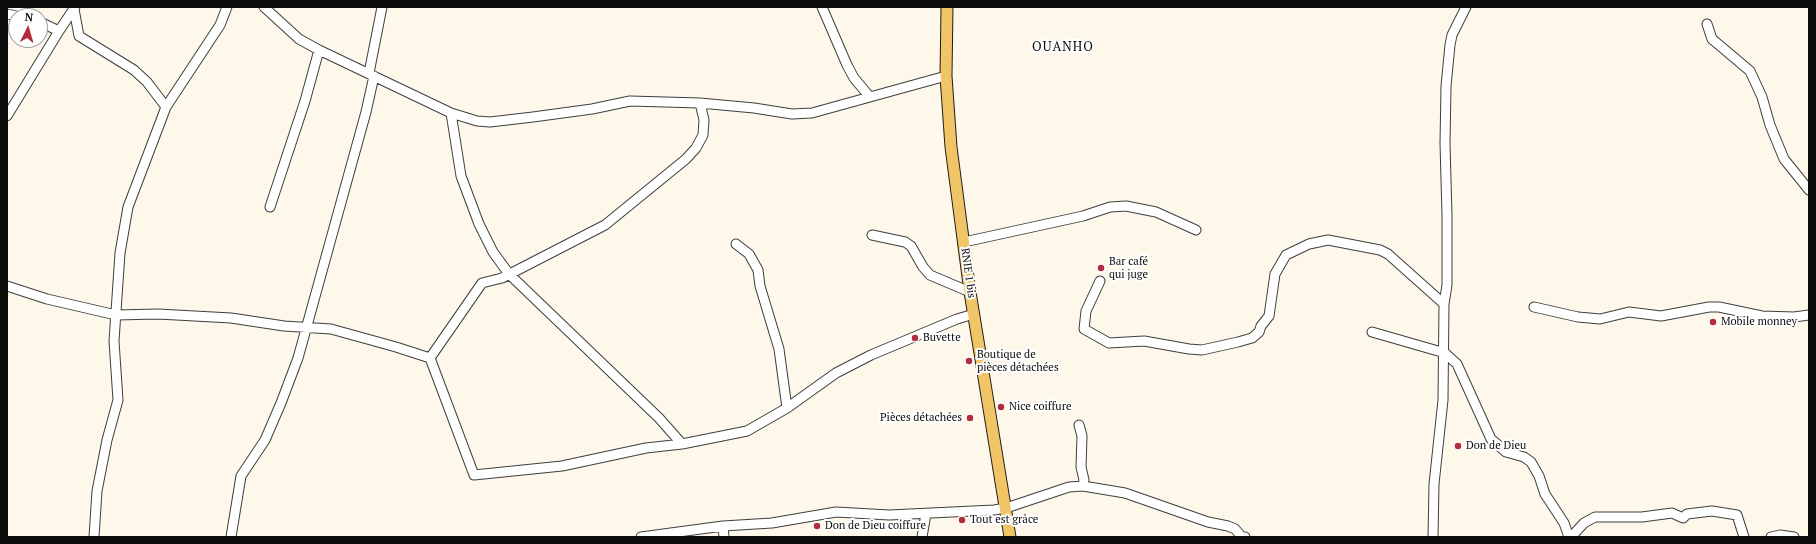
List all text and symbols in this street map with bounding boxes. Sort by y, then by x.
north arrow [8,8,48,48]
text: N [24,10,34,24]
district label: OUANHO [1032,39,1094,55]
street label: RNIE 1 bis [958,247,978,299]
place label: Bar café qui juge [1109,255,1148,281]
marker: Bar café qui juge [1096,263,1106,273]
place label: Mobile monney [1721,315,1797,329]
marker: Mobile monney [1708,317,1718,327]
place label: Buvette [923,331,961,345]
marker: Buvette [910,333,920,343]
place label: Boutique de pièces détachées [977,348,1059,374]
marker: Boutique de pièces détachées [964,356,974,366]
place label: Nice coiffure [1009,400,1071,414]
marker: Nice coiffure [996,402,1006,412]
place label: Pièces détachées [880,411,962,425]
marker: Pièces détachées [965,413,975,423]
place label: Don de Dieu [1466,439,1526,453]
marker: Don de Dieu [1453,441,1463,451]
place label: Tout est grâce [970,513,1038,527]
marker: Tout est grâce [957,515,967,525]
place label: Don de Dieu coiffure [825,519,926,533]
marker: Don de Dieu coiffure [812,521,822,531]

